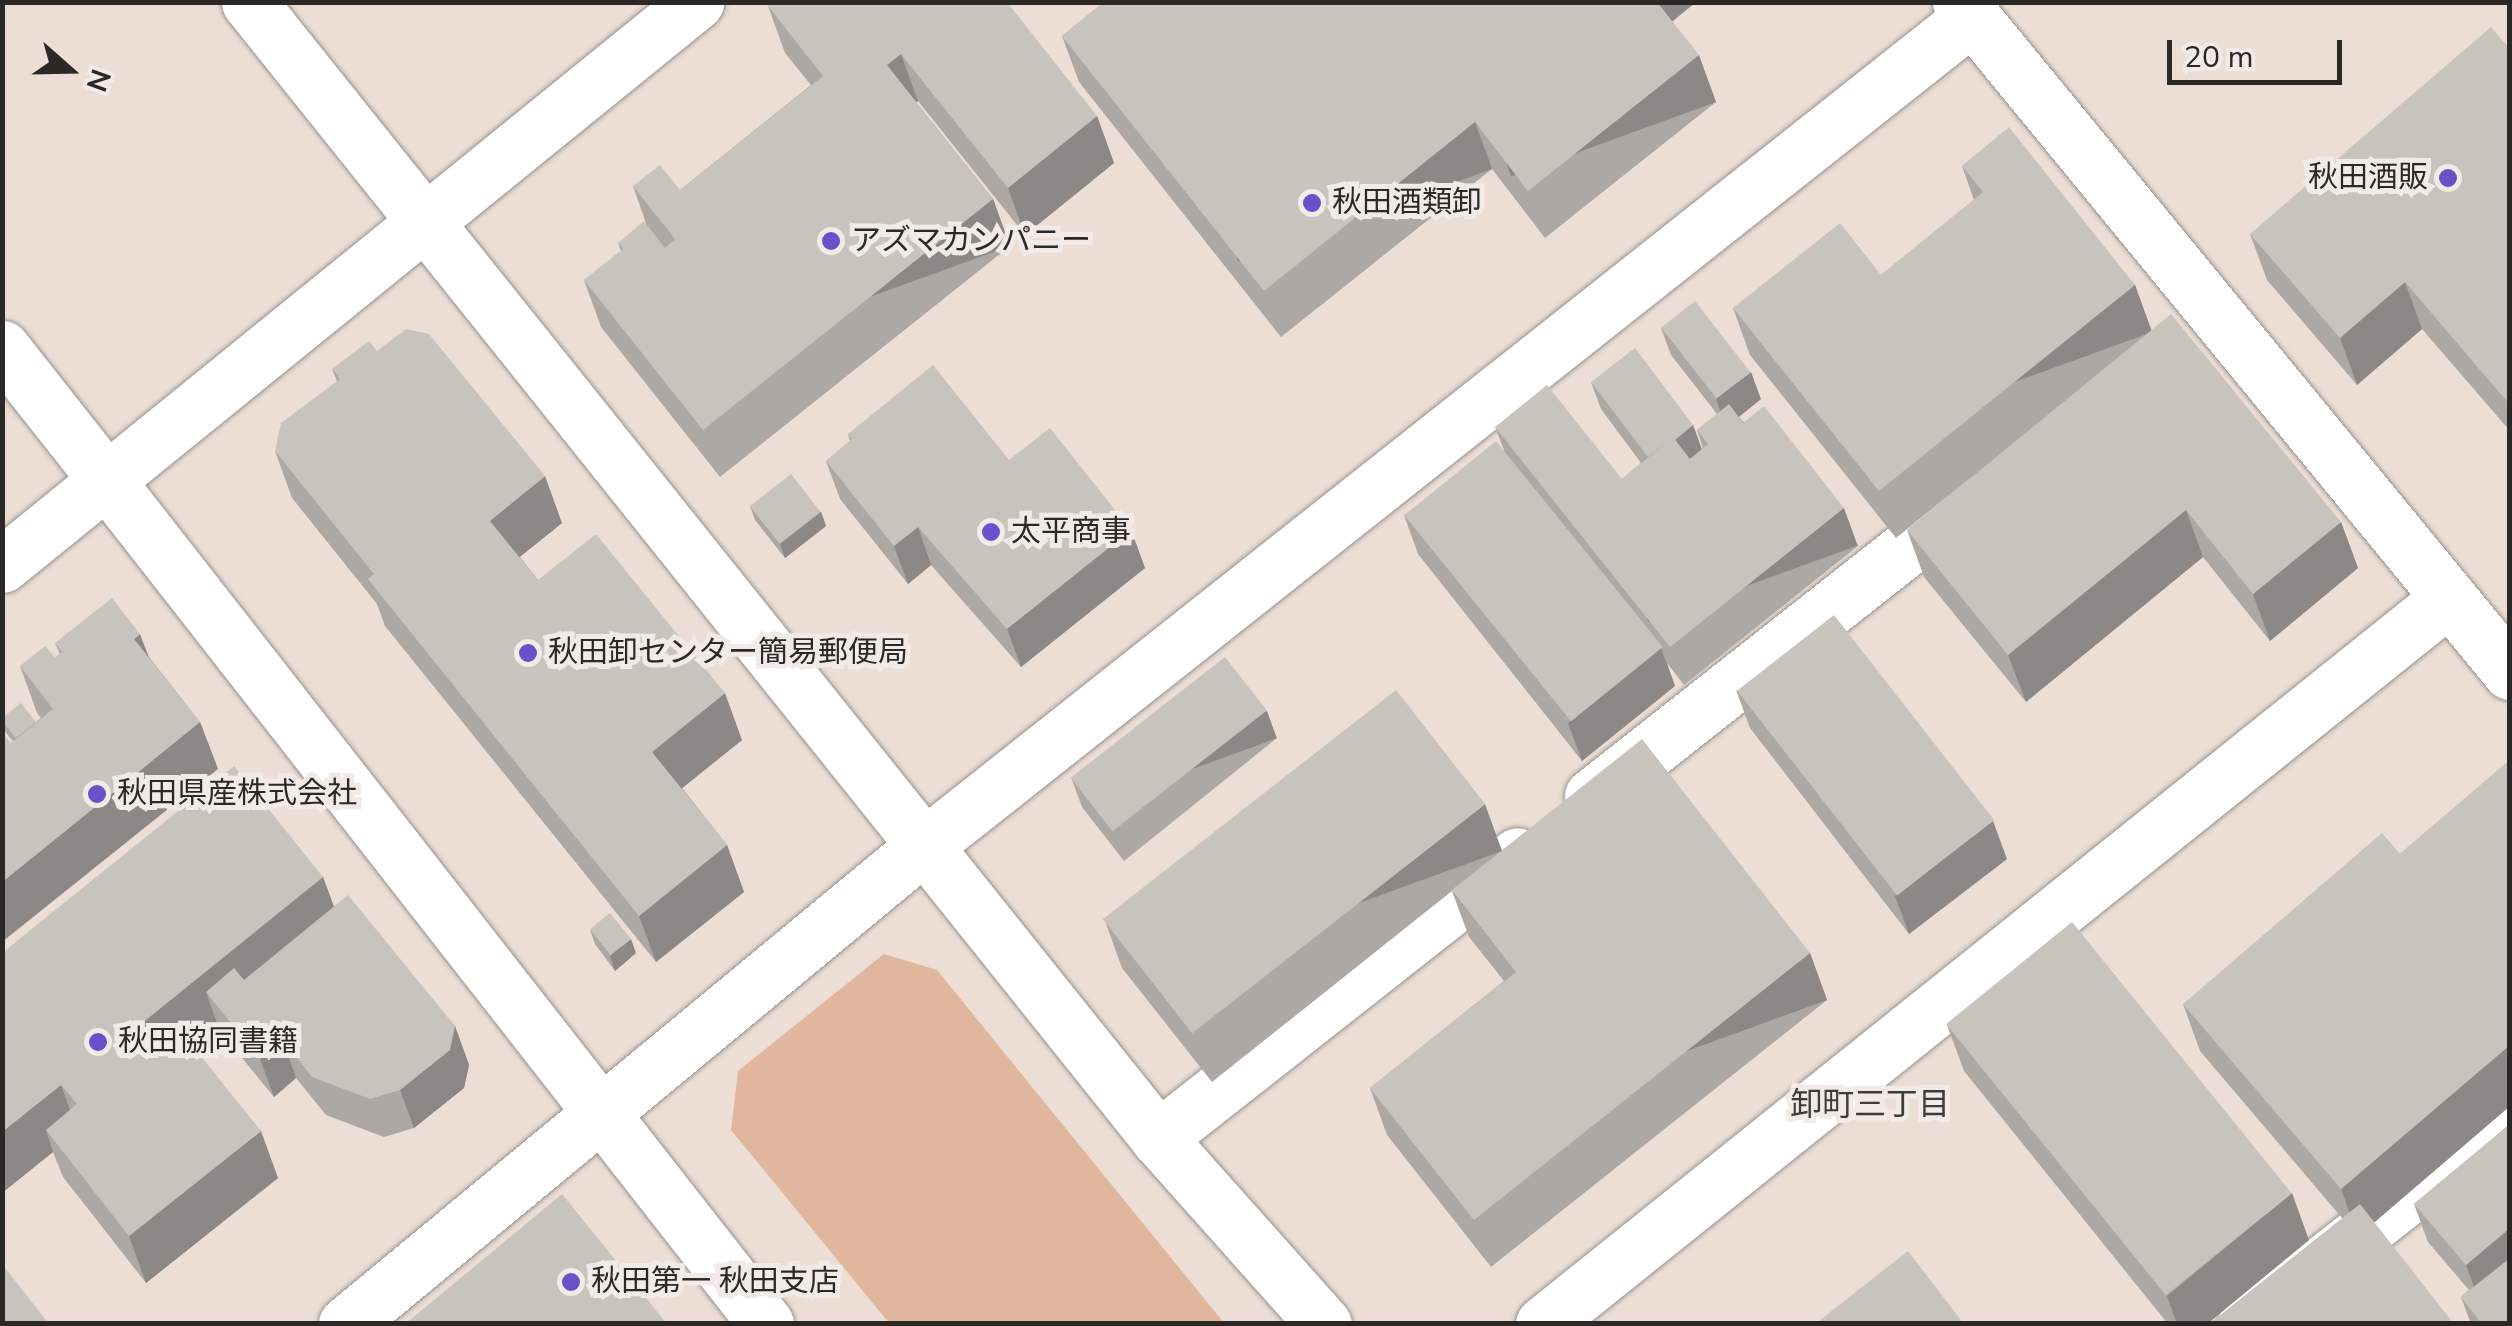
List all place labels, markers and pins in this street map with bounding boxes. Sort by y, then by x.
place label: 秋田酒販 [2308,160,2428,196]
marker: 秋田酒販 [2437,167,2459,189]
place label: 秋田酒類卸 [1332,185,1482,221]
marker: 秋田酒類卸 [1301,192,1323,214]
place label: アズマカンパニー [851,223,1091,259]
marker: アズマカンパニー [820,230,842,252]
place label: 太平商事 [1011,514,1131,550]
marker: 太平商事 [980,521,1002,543]
place label: 秋田卸センター簡易郵便局 [548,635,908,671]
marker: 秋田卸センター簡易郵便局 [517,642,539,664]
place label: 秋田県産株式会社 [117,776,357,812]
marker: 秋田県産株式会社 [86,783,108,805]
place label: 秋田協同書籍 [118,1024,298,1060]
marker: 秋田協同書籍 [87,1031,109,1053]
place label: 秋田第一 秋田支店 [591,1264,839,1300]
marker: 秋田第一 秋田支店 [560,1271,582,1293]

